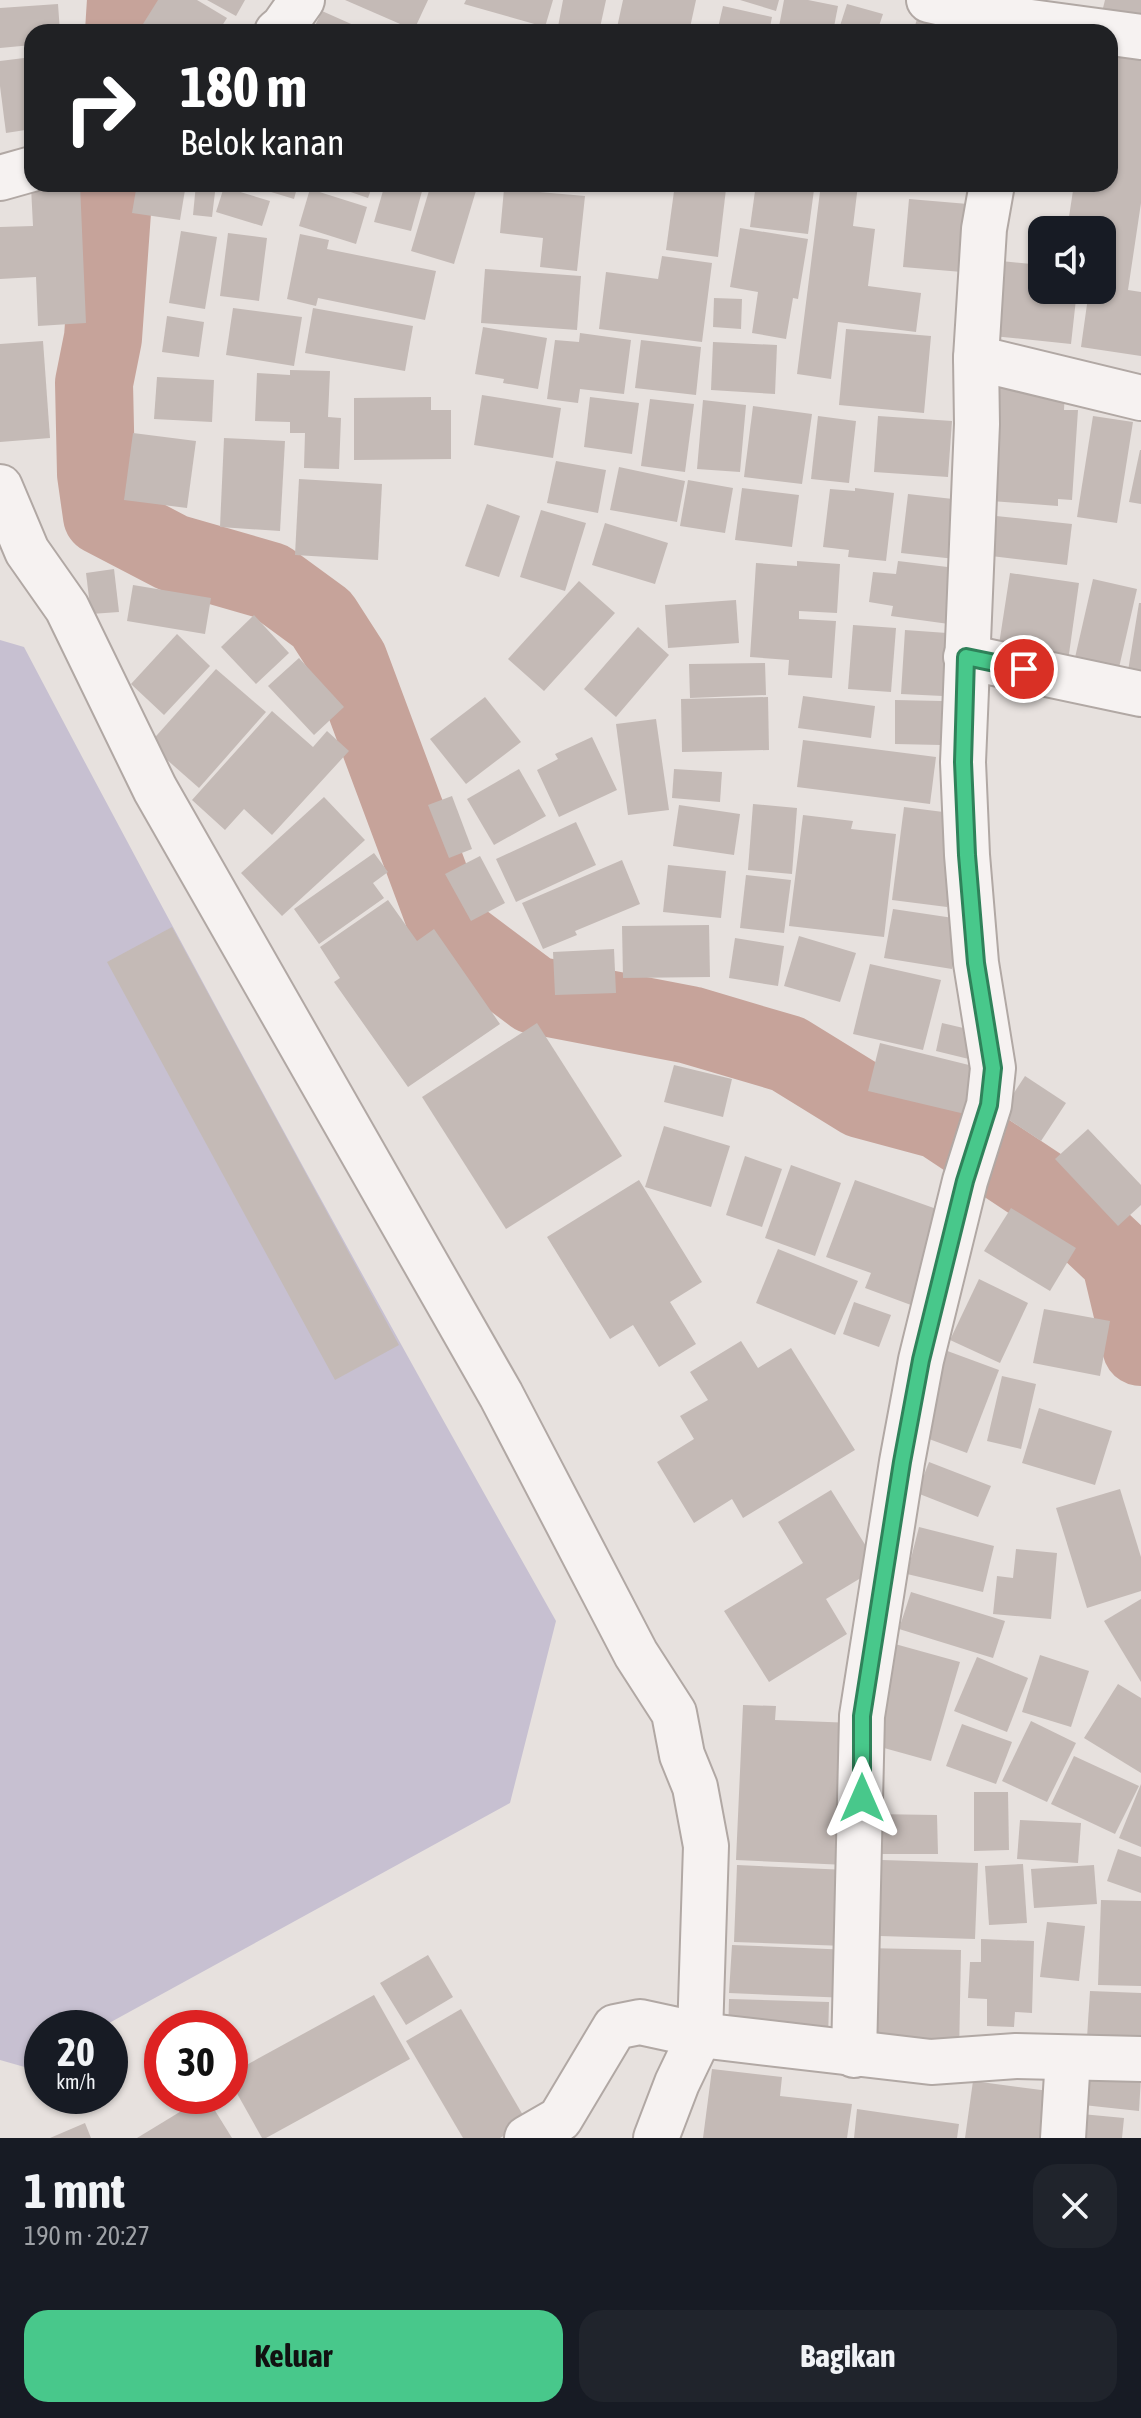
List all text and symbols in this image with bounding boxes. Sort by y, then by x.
text: 180 m [180,55,307,119]
icon: right [48,56,152,160]
text: Belok kanan [180,121,345,163]
map controls [1028,216,1116,304]
button: sound [1028,216,1116,304]
pin [990,635,1058,703]
icon: arrive [1002,647,1046,691]
position arrow [820,1756,904,1840]
speed limit sign: 30 [144,2010,248,2114]
text: 20 [57,2029,95,2074]
text: km/h [56,2070,96,2093]
text: 1 mnt [24,2163,125,2218]
button: close [1033,2164,1117,2248]
text: 190 m · 20:27 [24,2221,150,2251]
button: Keluar [24,2310,563,2402]
button: Bagikan [579,2310,1117,2402]

